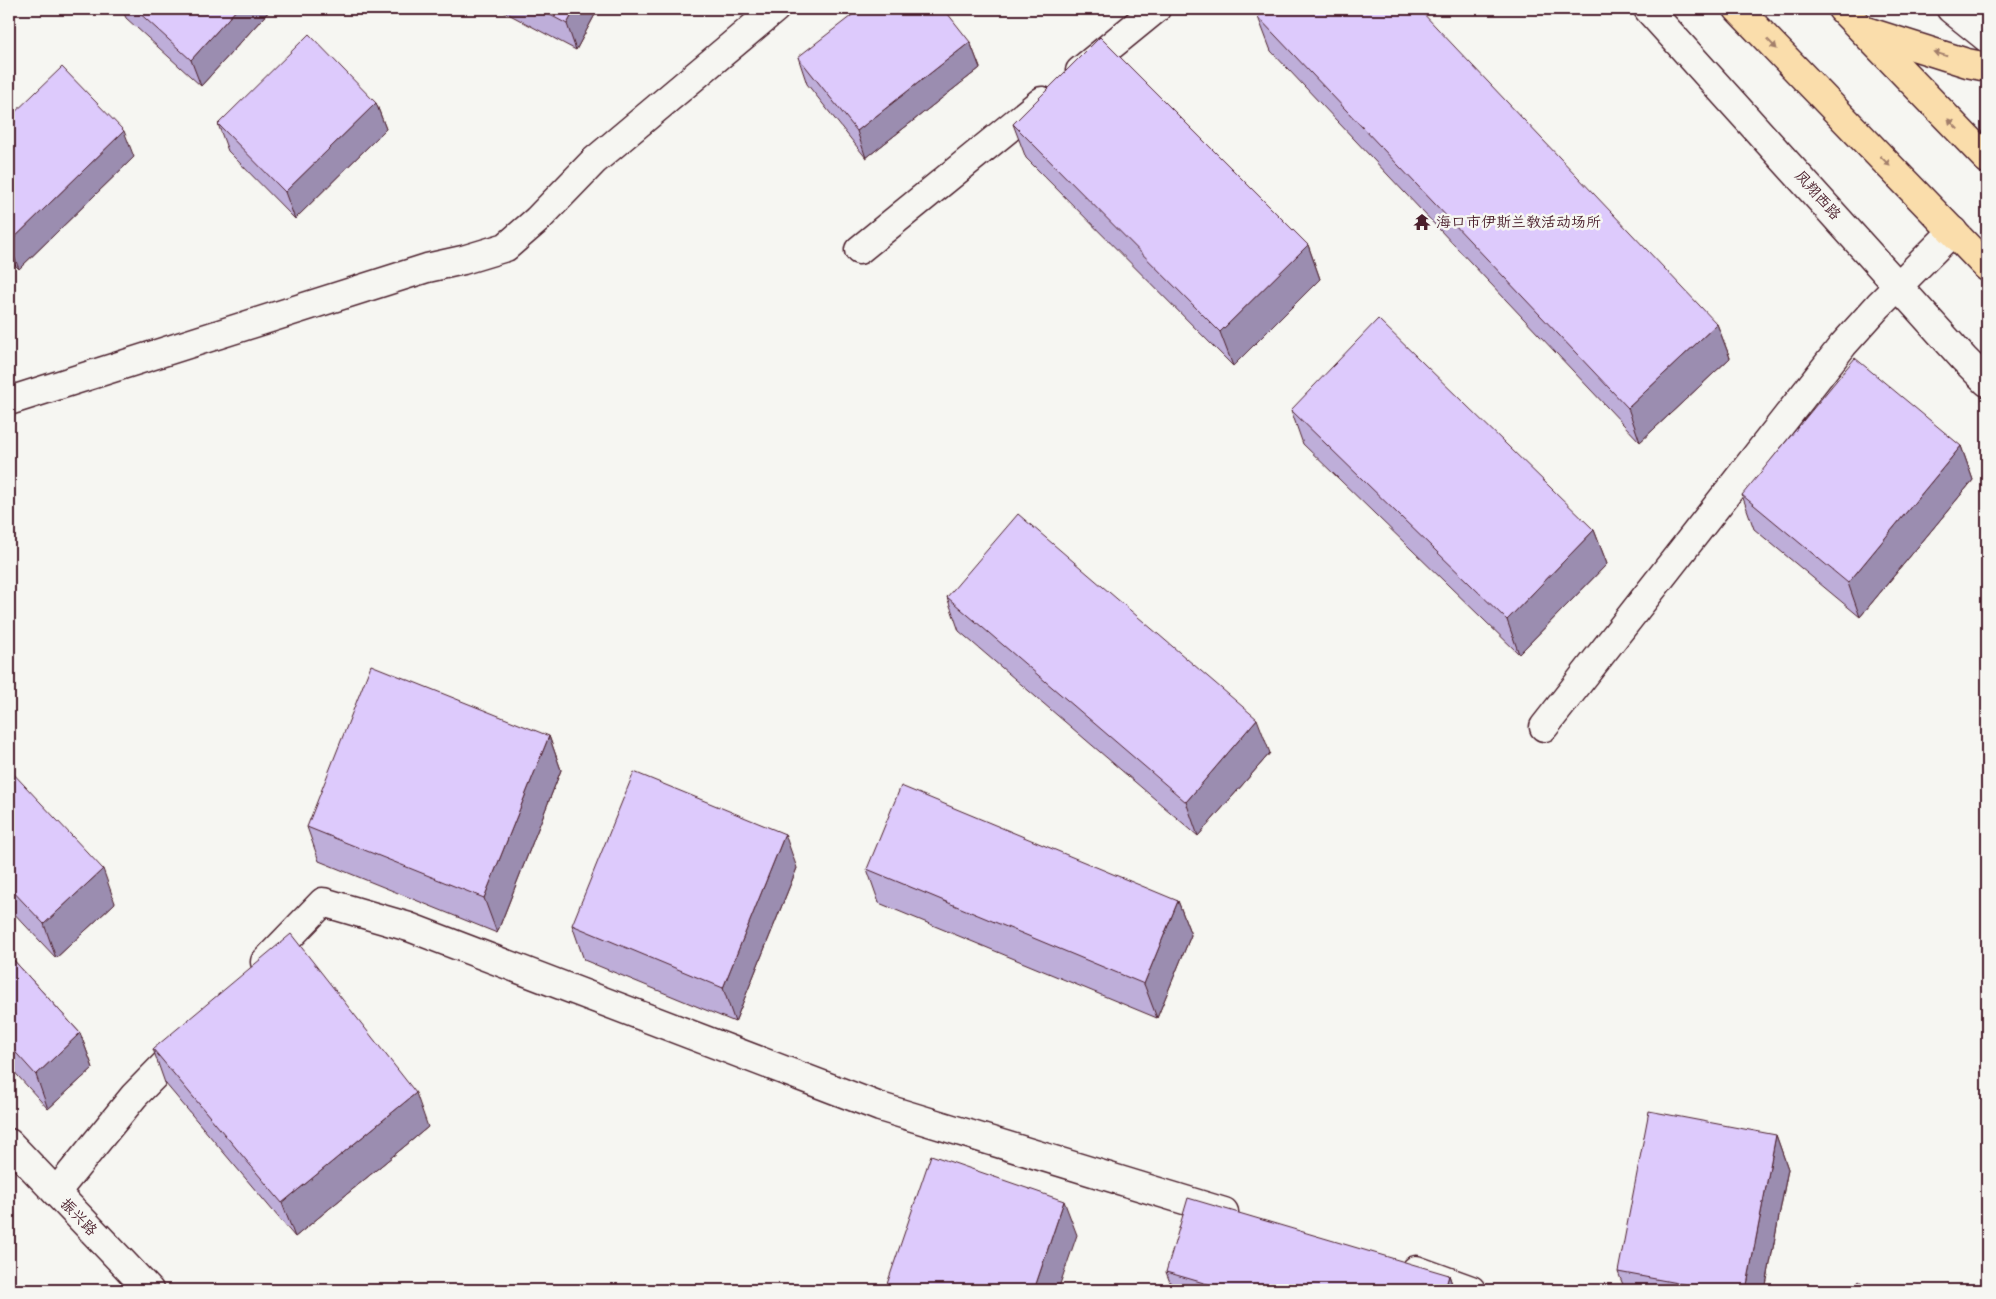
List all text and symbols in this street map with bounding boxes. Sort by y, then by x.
one-way arrow [1765,38,1777,50]
one-way arrow [1933,50,1948,58]
one-way arrow [1947,118,1959,130]
one-way arrow [1878,154,1890,166]
street label: 凤翔西路 [1788,164,1848,226]
place label: 海口市伊斯兰教活动场所 [1436,209,1601,235]
temple icon: 海口市伊斯兰教活动场所 [1412,212,1432,232]
street label: 振兴路 [54,1192,104,1242]

